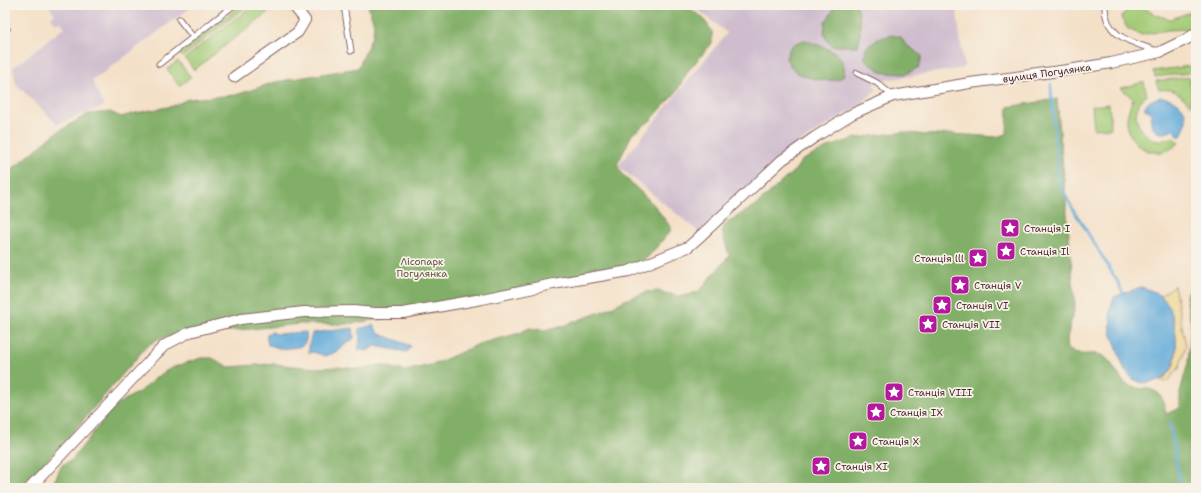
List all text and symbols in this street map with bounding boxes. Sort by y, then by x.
street label: вулиця Погулянка [1002,60,1093,86]
place icon: Cтанція I [999,217,1021,239]
place label: Cтанція I [1024,222,1071,235]
place icon: Cтанція Il [995,240,1017,262]
place label: Cтанція Il [1020,245,1069,258]
place icon: Cтанція lll [967,247,989,269]
place label: Cтанція lll [914,252,964,265]
park label: Лісопарк Погулянка [397,255,448,280]
place icon: Cтанція V [949,274,971,296]
place label: Cтанція V [974,279,1022,292]
place icon: Станція VI [931,294,953,316]
place label: Станція VI [956,299,1009,312]
place icon: Станція VII [917,313,939,335]
place label: Станція VII [942,318,1001,331]
place icon: Cтанція VIII [883,381,905,403]
place label: Cтанція VIII [908,386,973,399]
place icon: Cтанція IX [865,401,887,423]
place label: Cтанція IX [890,406,943,419]
place icon: Cтанція X [847,430,869,452]
place label: Cтанція X [872,435,920,448]
place icon: Cтанція XI [810,455,832,477]
place label: Cтанція XI [835,460,888,473]

